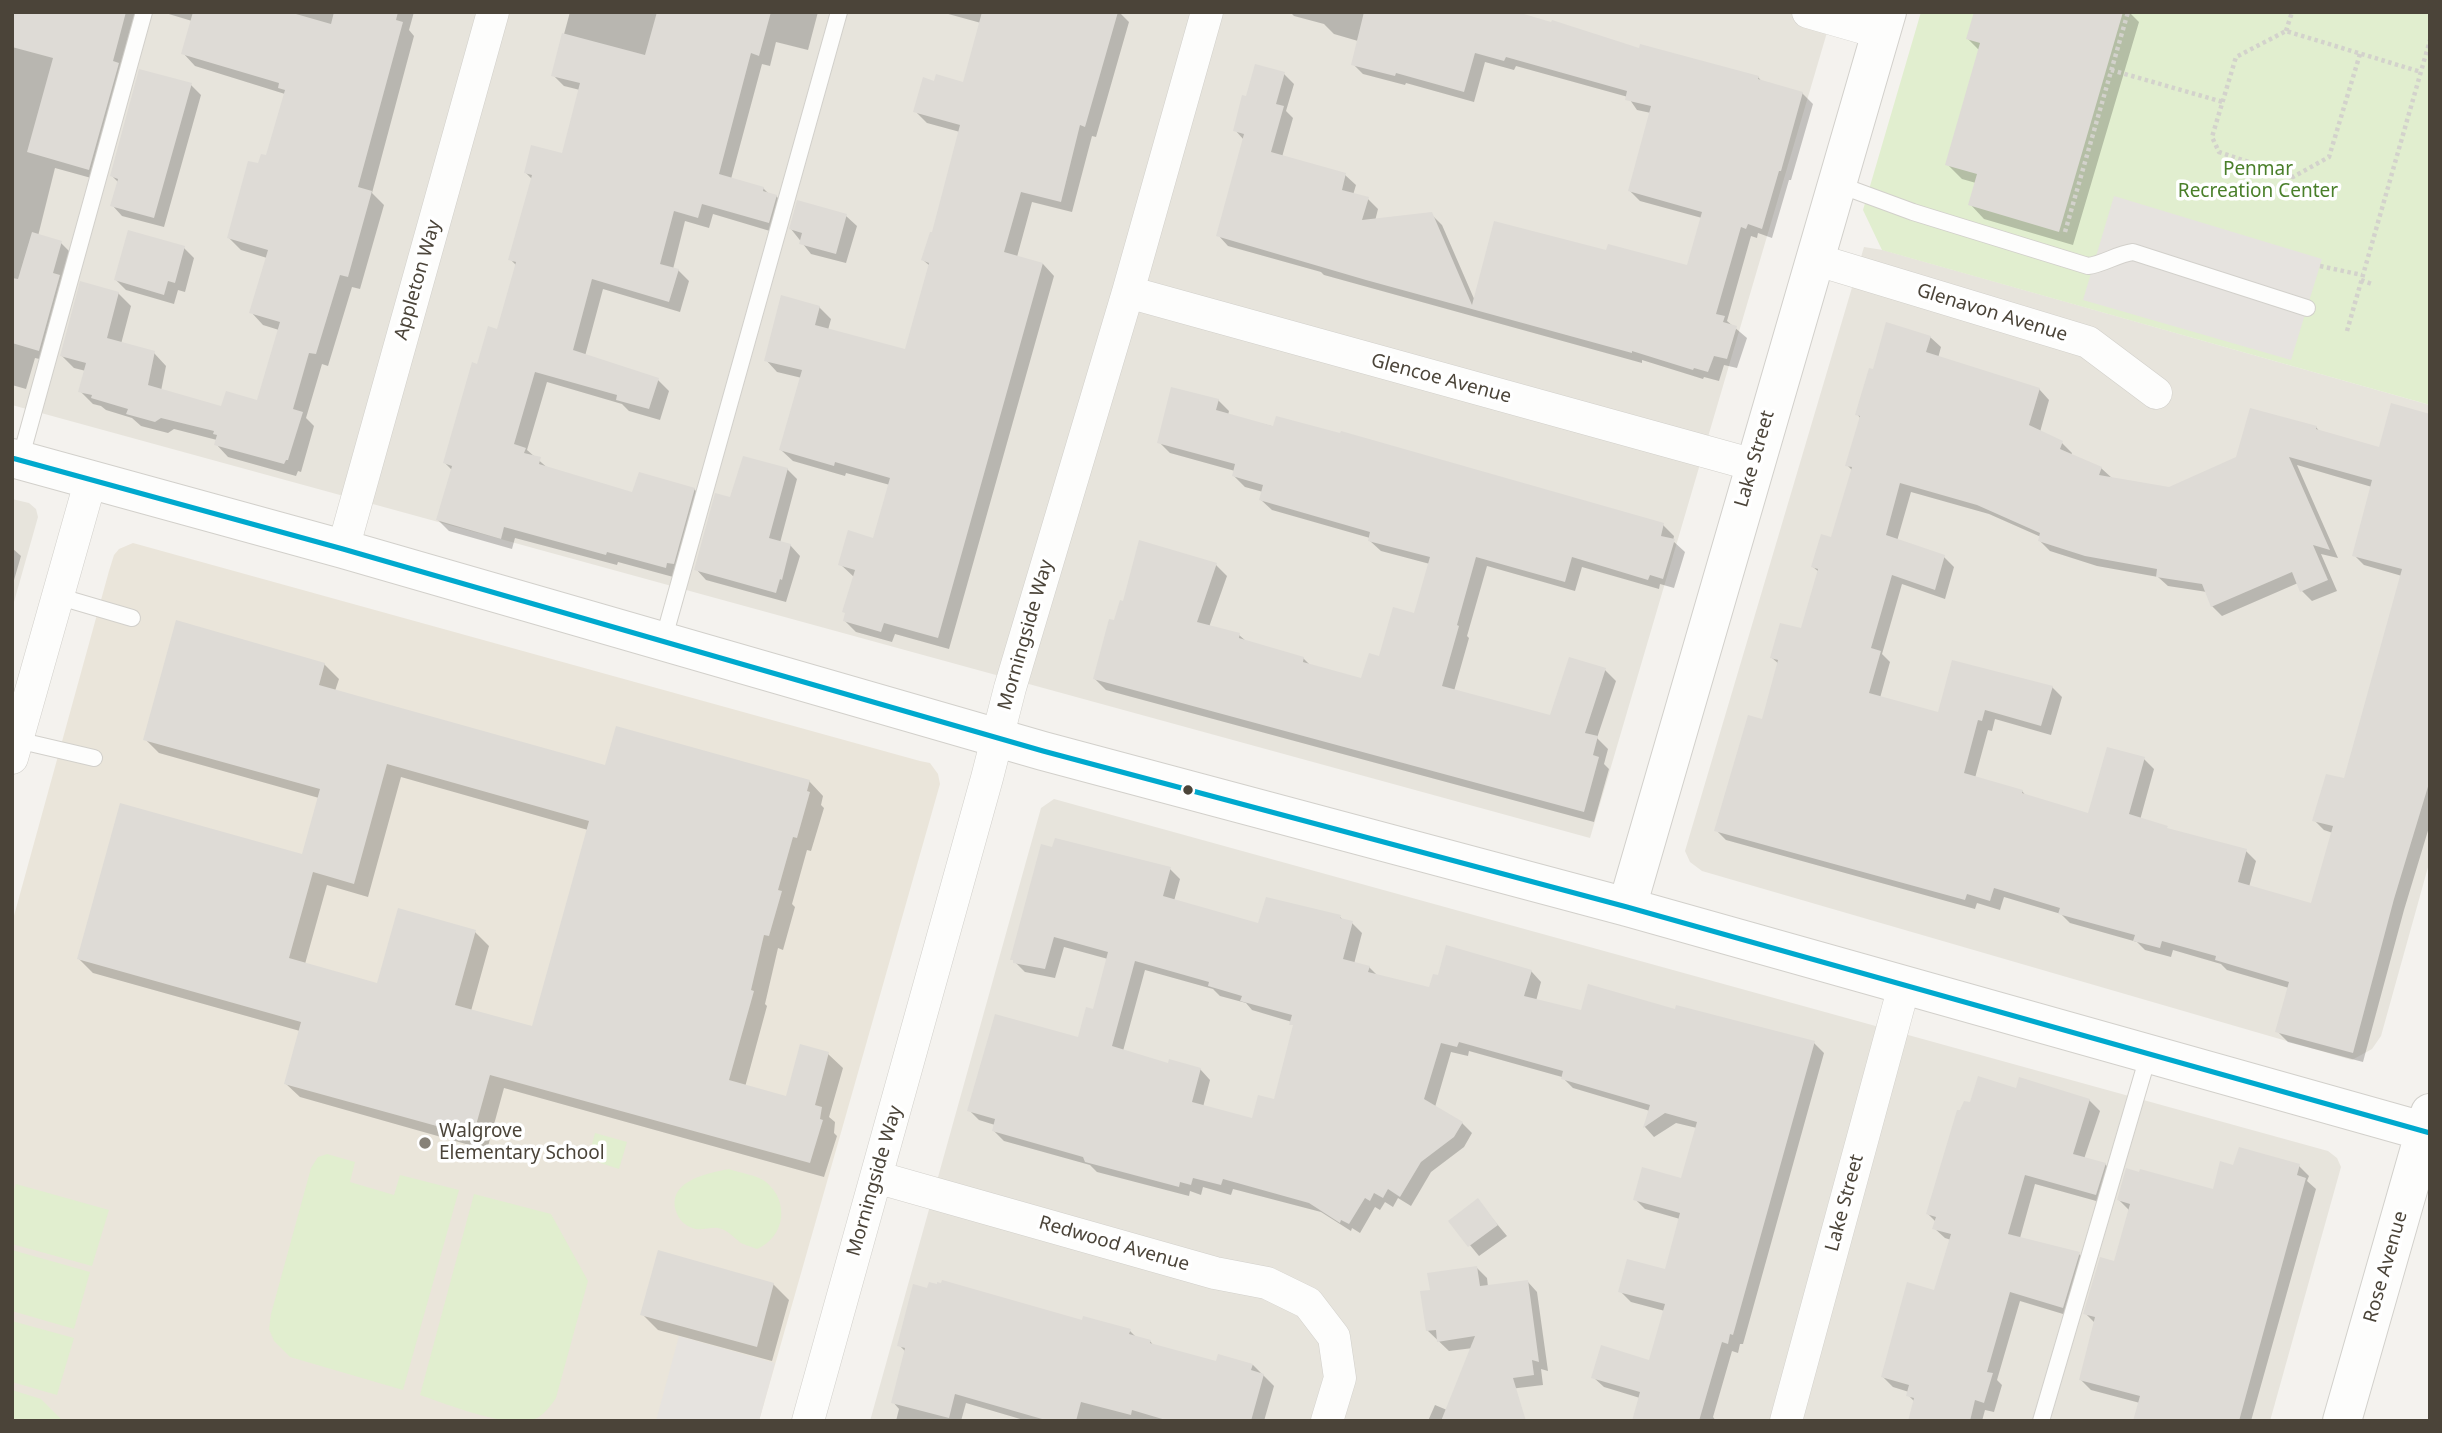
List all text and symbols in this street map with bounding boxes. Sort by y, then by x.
park label: Penmar Recreation Center [2178,159,2338,203]
street label: Appleton Way [390,217,446,343]
street label: Glenavon Avenue [1914,279,2070,347]
street label: Glencoe Avenue [1368,349,1514,409]
street label: Lake Street [1730,408,1780,510]
street label: Morningside Way [994,557,1058,713]
unlabelled marker [1181,783,1195,797]
street label: Morningside Way [843,1103,907,1259]
place label: Walgrove Elementary School [439,1121,605,1165]
marker: Walgrove Elementary School [417,1135,433,1151]
street label: Lake Street [1821,1152,1869,1254]
street label: Rose Avenue [2359,1209,2413,1325]
street label: Redwood Avenue [1036,1212,1192,1276]

